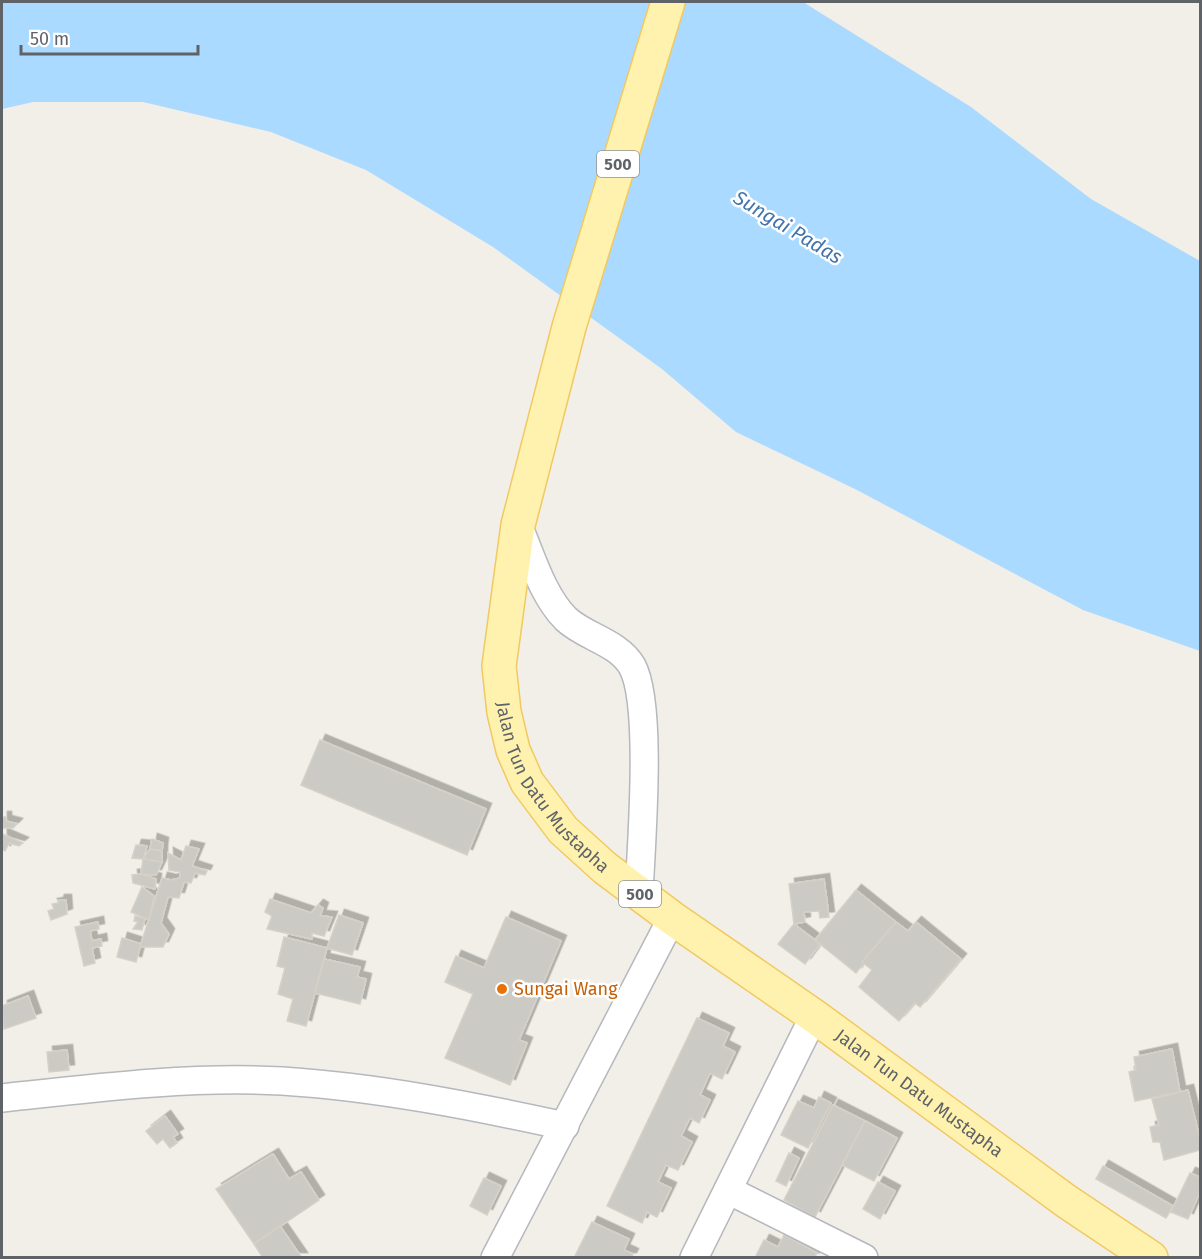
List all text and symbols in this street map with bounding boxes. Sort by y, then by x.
scale bar [21,18,198,56]
text: 50 m [30,28,69,50]
road number: 500 [597,151,639,177]
water label: Sungai Padas [729,185,847,269]
street label: Jalan Tun Datu Mustapha [492,701,614,878]
road number: 500 [619,881,661,907]
place label: Sungai Wang [514,978,618,1000]
marker: Sungai Wang [495,982,509,996]
street label: Jalan Tun Datu Mustapha [831,1024,1008,1162]

